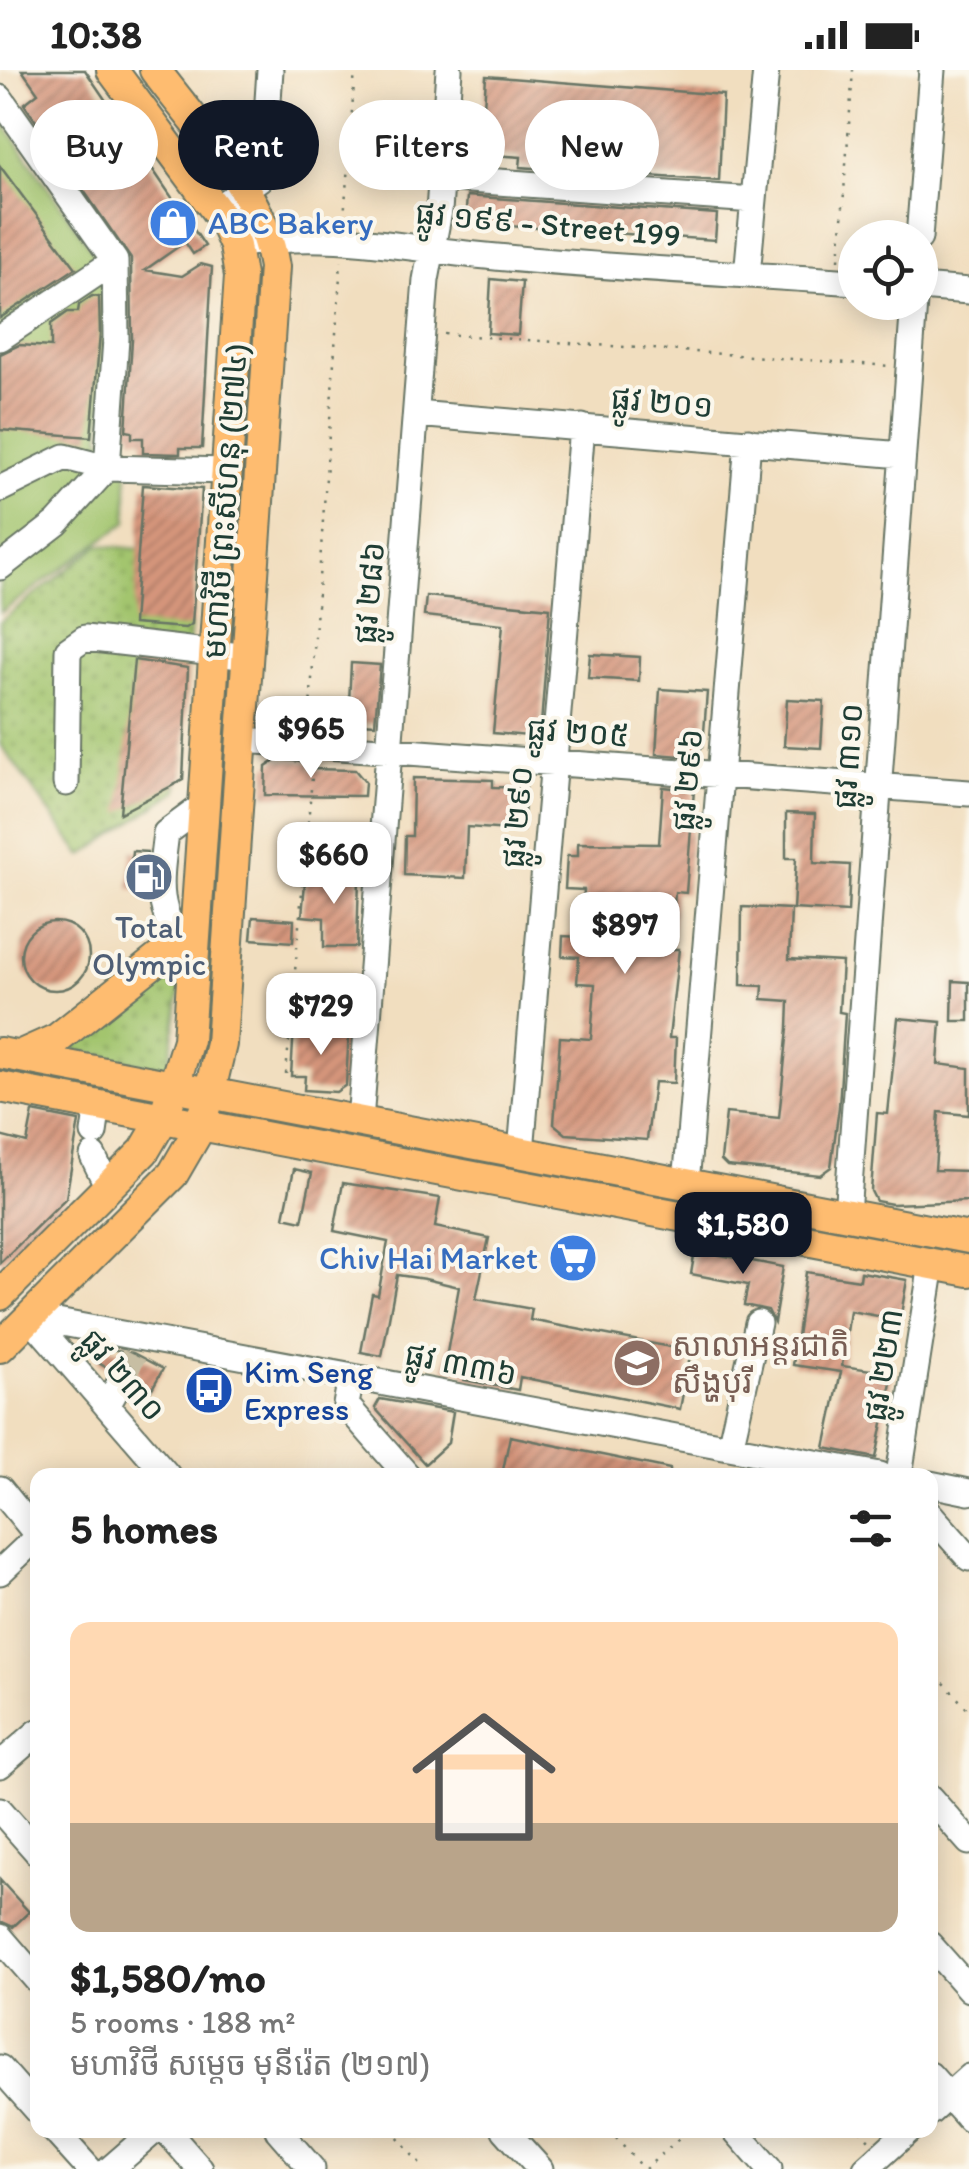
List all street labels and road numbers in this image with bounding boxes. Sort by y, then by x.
street label: ផ្លូវ ១៩៩ - Street 199 [413,193,682,264]
street label: មហាវិថី ព្រះសីហនុ (២៧៤) [194,342,256,660]
street label: ផ្លូវ ២០១ [608,379,715,435]
street label: ផ្លូវ ២៨៦ [346,540,402,647]
street label: ផ្លូវ ៣១០ [825,702,880,811]
street label: ផ្លូវ ២០៥ [525,709,631,764]
street label: ផ្លូវ ២៩៦ [664,727,720,834]
street label: ផ្លូវ ២៩០ [494,764,550,871]
street label: ផ្លូវ ២២៣ [855,1306,920,1426]
street label: ផ្លូវ ២៣០ [65,1321,173,1435]
street label: ផ្លូវ ៣៣៦ [400,1335,520,1403]

